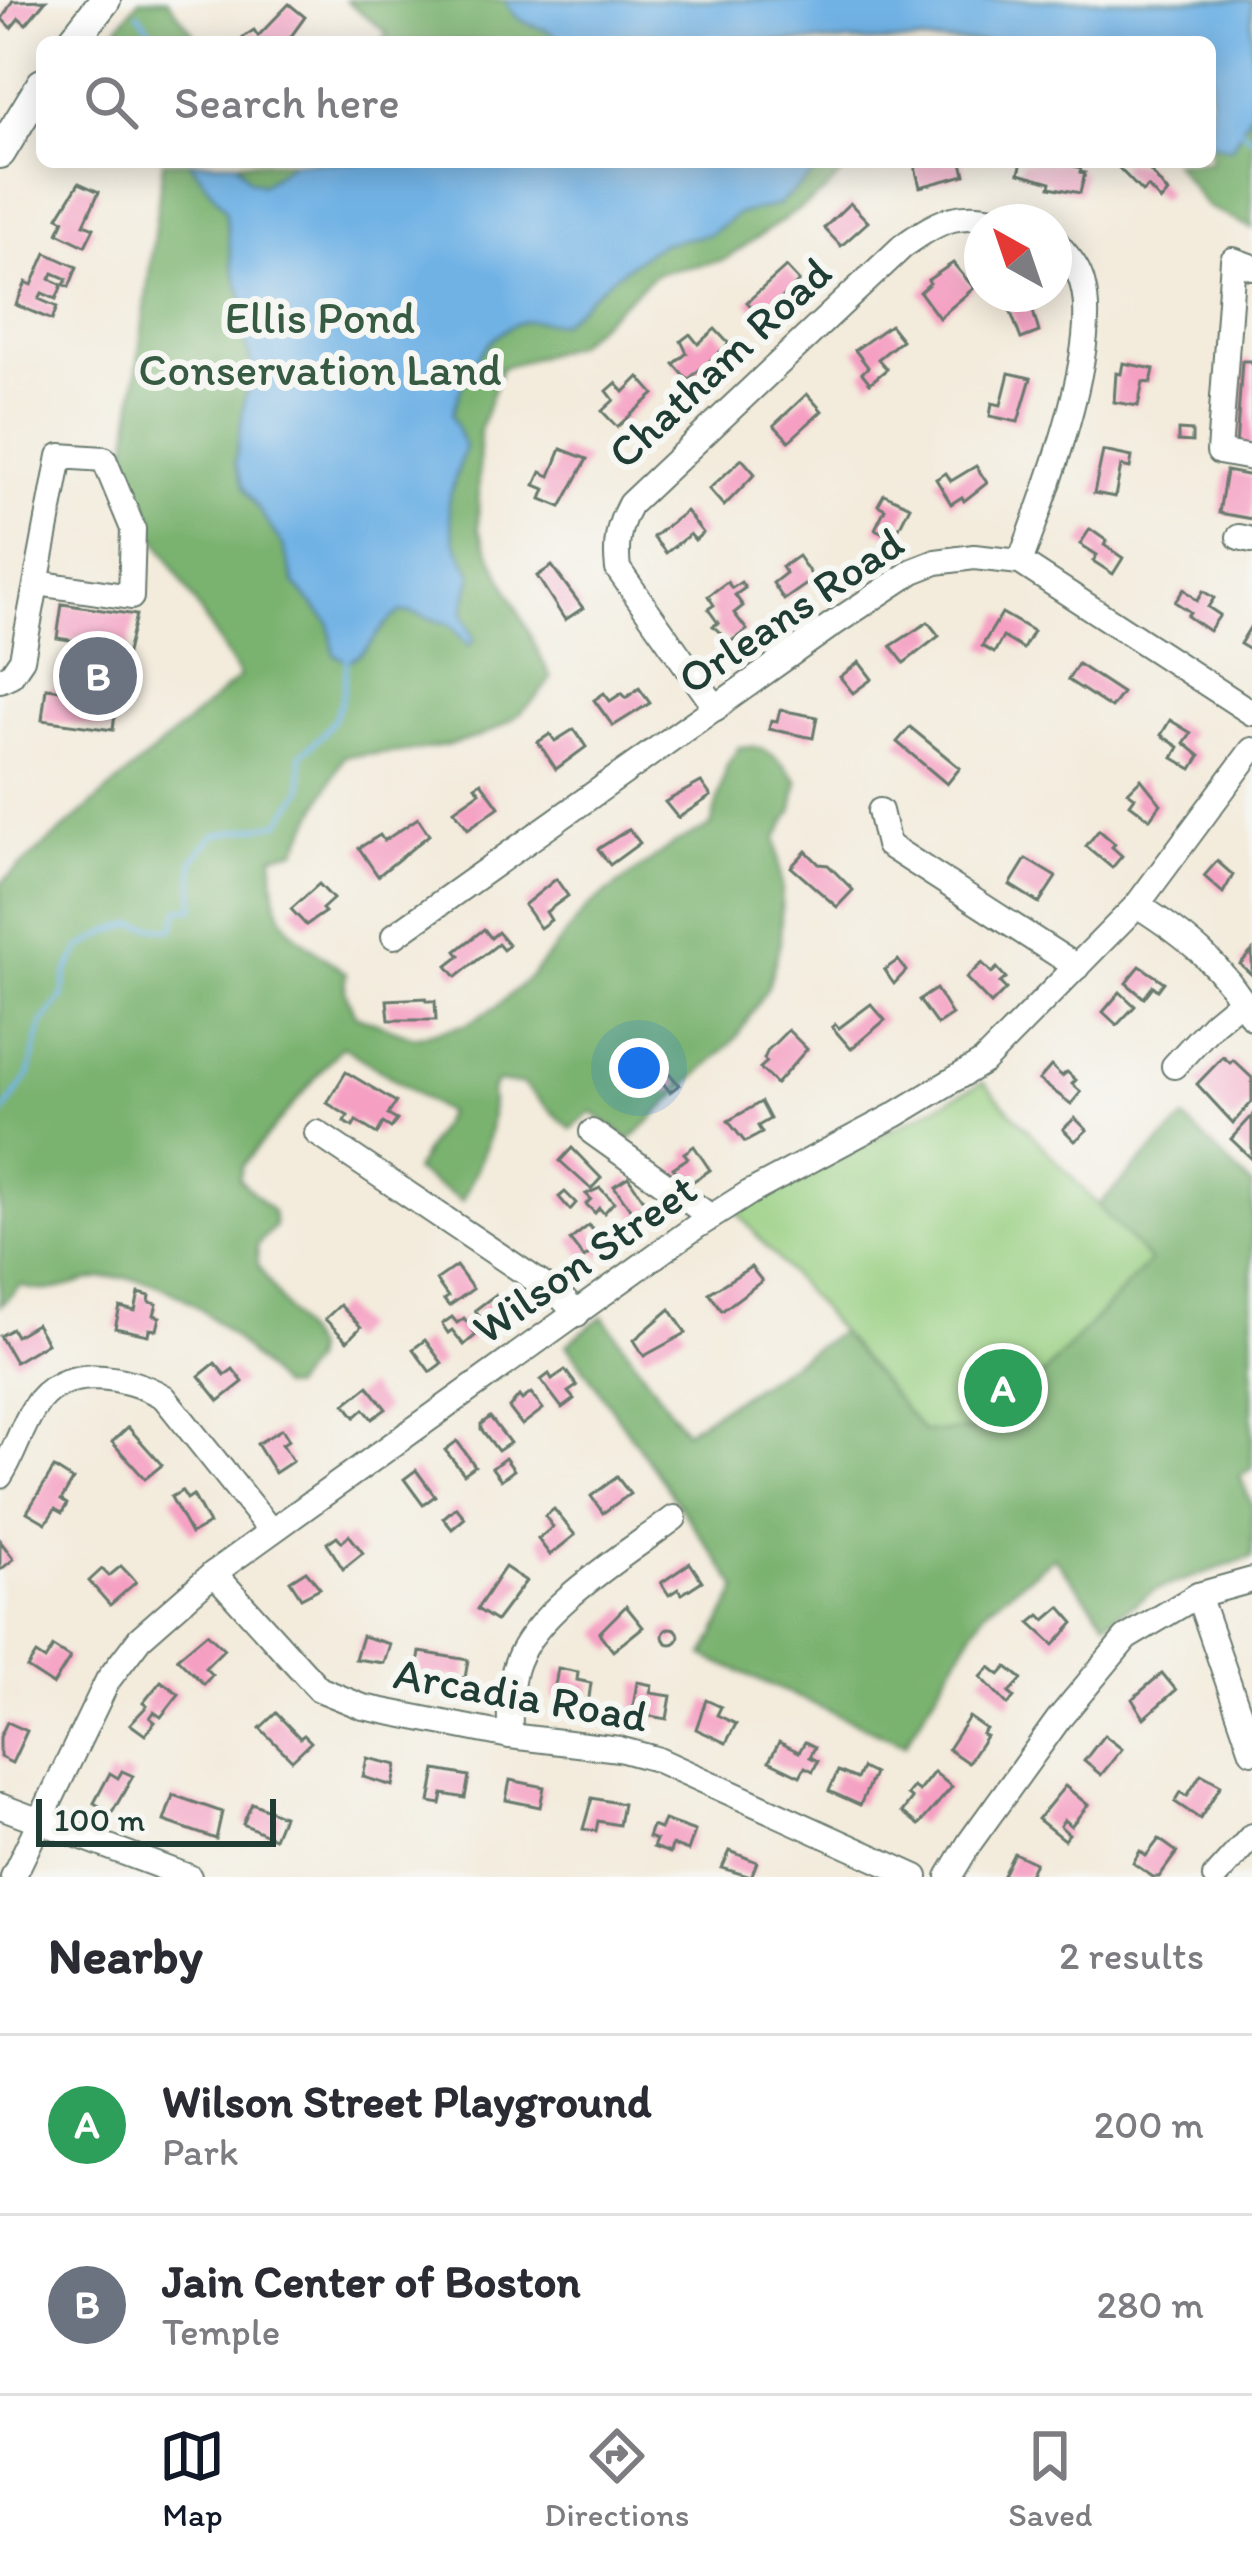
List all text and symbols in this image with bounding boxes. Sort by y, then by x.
search box [36,36,1216,168]
icon: search [78,69,144,135]
text: Search here [174,75,400,129]
north arrow [964,204,1072,312]
street label: Chatham Road [596,245,842,479]
park label: Ellis Pond Conservation Land [138,290,502,396]
street label: Orleans Road [667,515,913,705]
pin: B [59,631,137,721]
your location [609,1038,669,1098]
street label: Wilson Street [462,1161,706,1355]
pin: A [964,1343,1042,1433]
street label: Arcadia Road [390,1645,652,1743]
scale bar [36,1793,276,1846]
text: 100 m [54,1800,145,1839]
text: Nearby [48,1925,203,1986]
text: 2 results [1059,1932,1204,1979]
text: Wilson Street Playground [162,2074,651,2128]
text: A [75,2101,99,2148]
text: 200 m [1094,2101,1204,2148]
text: Park [162,2128,239,2175]
text: Jain Center of Boston [162,2254,581,2308]
text: B [74,2281,100,2328]
text: 280 m [1097,2281,1204,2328]
text: Temple [162,2308,280,2355]
tab: Map [159,2423,225,2534]
tab: Directions [544,2423,689,2534]
tab: Saved [1008,2423,1093,2534]

